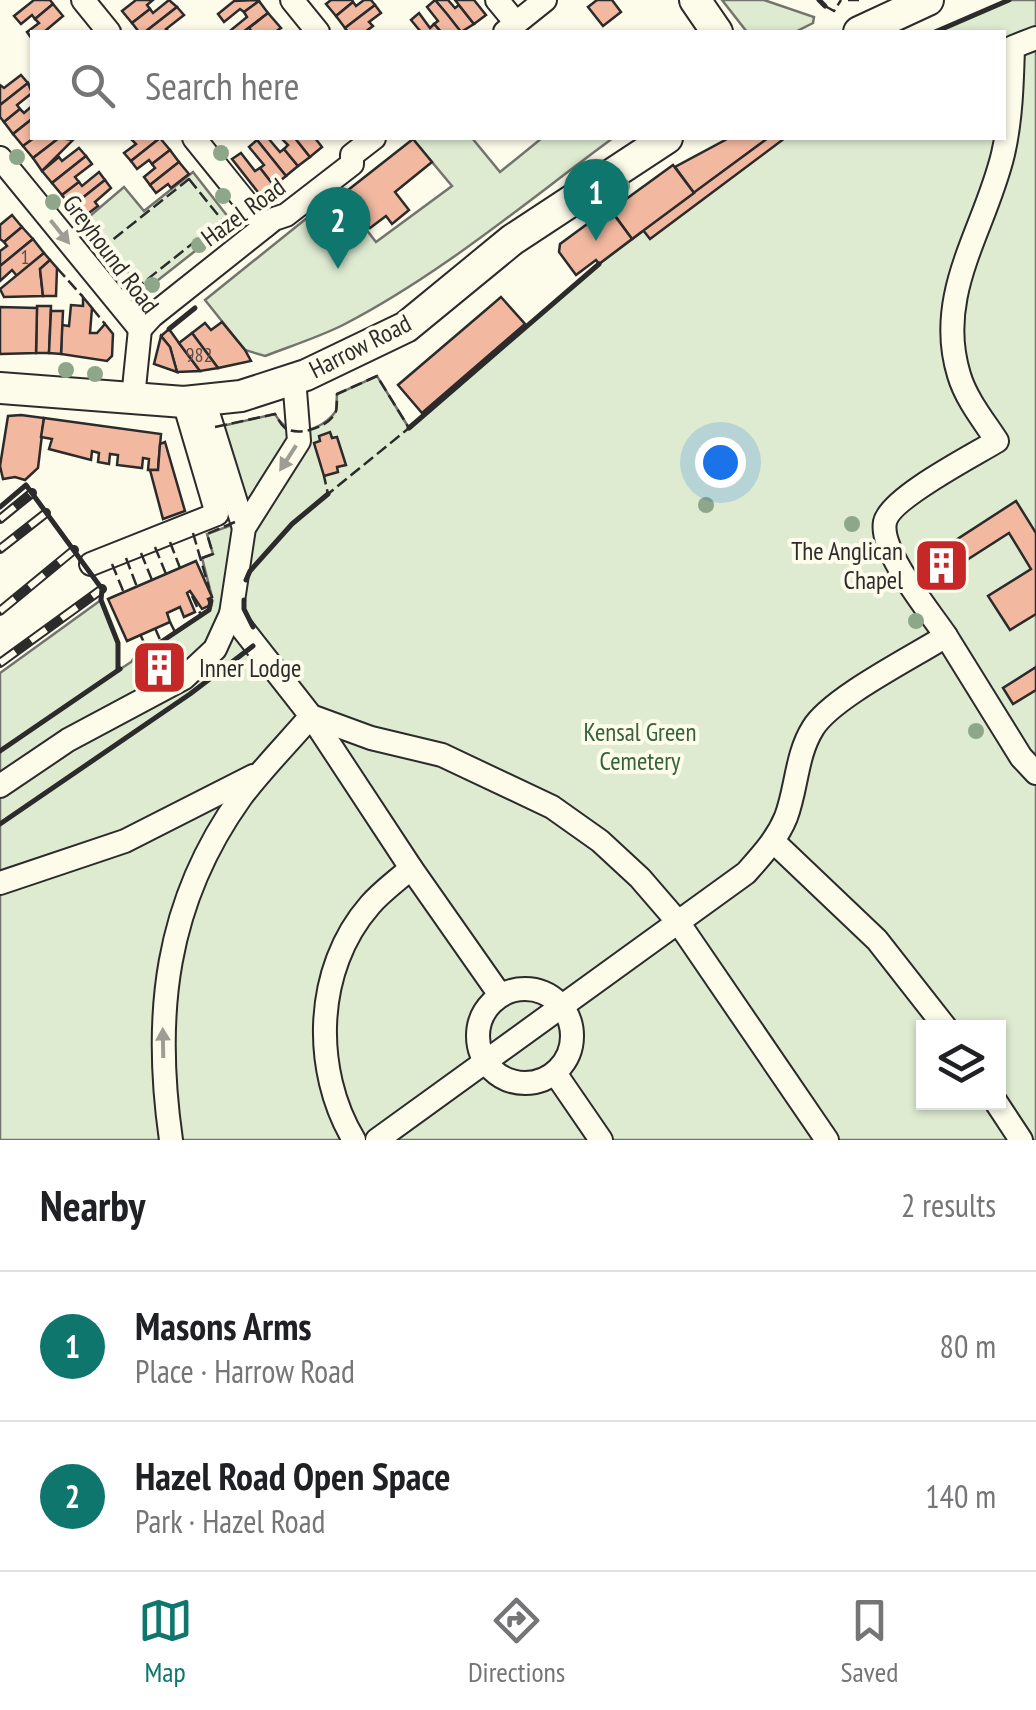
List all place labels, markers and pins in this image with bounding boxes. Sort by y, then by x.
pin: 1 [564,158,628,241]
pin: 2 [306,186,370,269]
place label: The Anglican Chapel [791,535,903,596]
building icon: The Anglican Chapel [912,535,972,595]
building icon: Inner Lodge [130,638,190,698]
place label: Inner Lodge [199,652,301,684]

